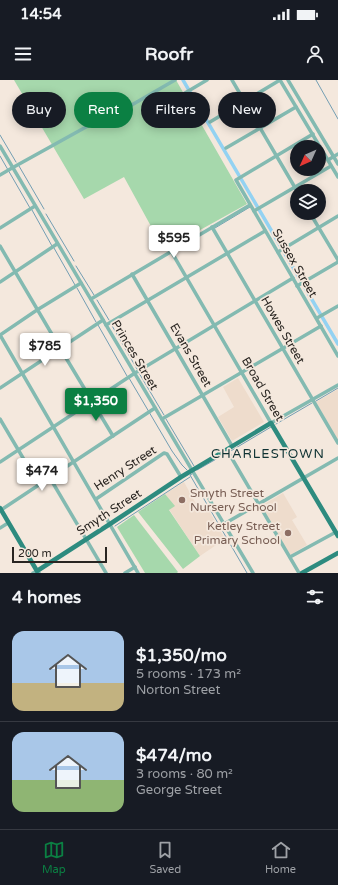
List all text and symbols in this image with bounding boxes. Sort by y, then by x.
text: 14:54 [20,5,62,23]
icon: menu [12,43,34,65]
text: Roofr [145,43,193,65]
icon: person [304,43,326,65]
chip: Buy [12,92,66,128]
chip: Rent [74,92,133,128]
chip: Filters [141,92,210,128]
chip: New [218,92,276,128]
north arrow [290,140,326,176]
map controls [290,140,326,220]
button: layers [290,184,326,220]
pin: $595 [150,225,198,259]
street label: Sussex Street [270,226,320,300]
text: $595 [158,230,190,246]
street label: Howes Street [258,294,308,367]
street label: Princes Street [109,317,162,393]
street label: Evans Street [167,321,215,390]
pin: $785 [21,333,69,367]
text: $785 [29,338,61,354]
street label: Broad Street [239,354,287,424]
pin: $1,350 [63,388,129,422]
text: $1,350 [74,393,118,409]
street label: Henry Street [91,442,159,493]
district label: CHARLESTOWN [211,446,325,462]
pin: $474 [18,458,66,492]
text: $474 [26,463,58,479]
street label: Smyth Street [74,486,144,538]
place label: Smyth Street Nursery School [190,486,277,514]
marker: Smyth Street Nursery School [177,495,187,505]
place label: Ketley Street Primary School [194,519,280,547]
marker: Ketley Street Primary School [283,528,293,538]
scale bar [12,545,107,564]
text: 200 m [18,547,52,560]
icon: filters [304,586,326,608]
text: 4 homes [12,587,81,608]
text: $1,350/mo [136,645,227,666]
icon: home [44,647,92,695]
text: 5 rooms · 173 m² [136,666,241,682]
text: Norton Street [136,682,220,698]
text: $474/mo [136,745,212,766]
icon: home [44,748,92,796]
text: 3 rooms · 80 m² [136,766,233,782]
text: George Street [136,782,222,798]
tab: Map [42,839,66,876]
tab: Saved [149,839,181,876]
tab: Home [265,839,296,876]

